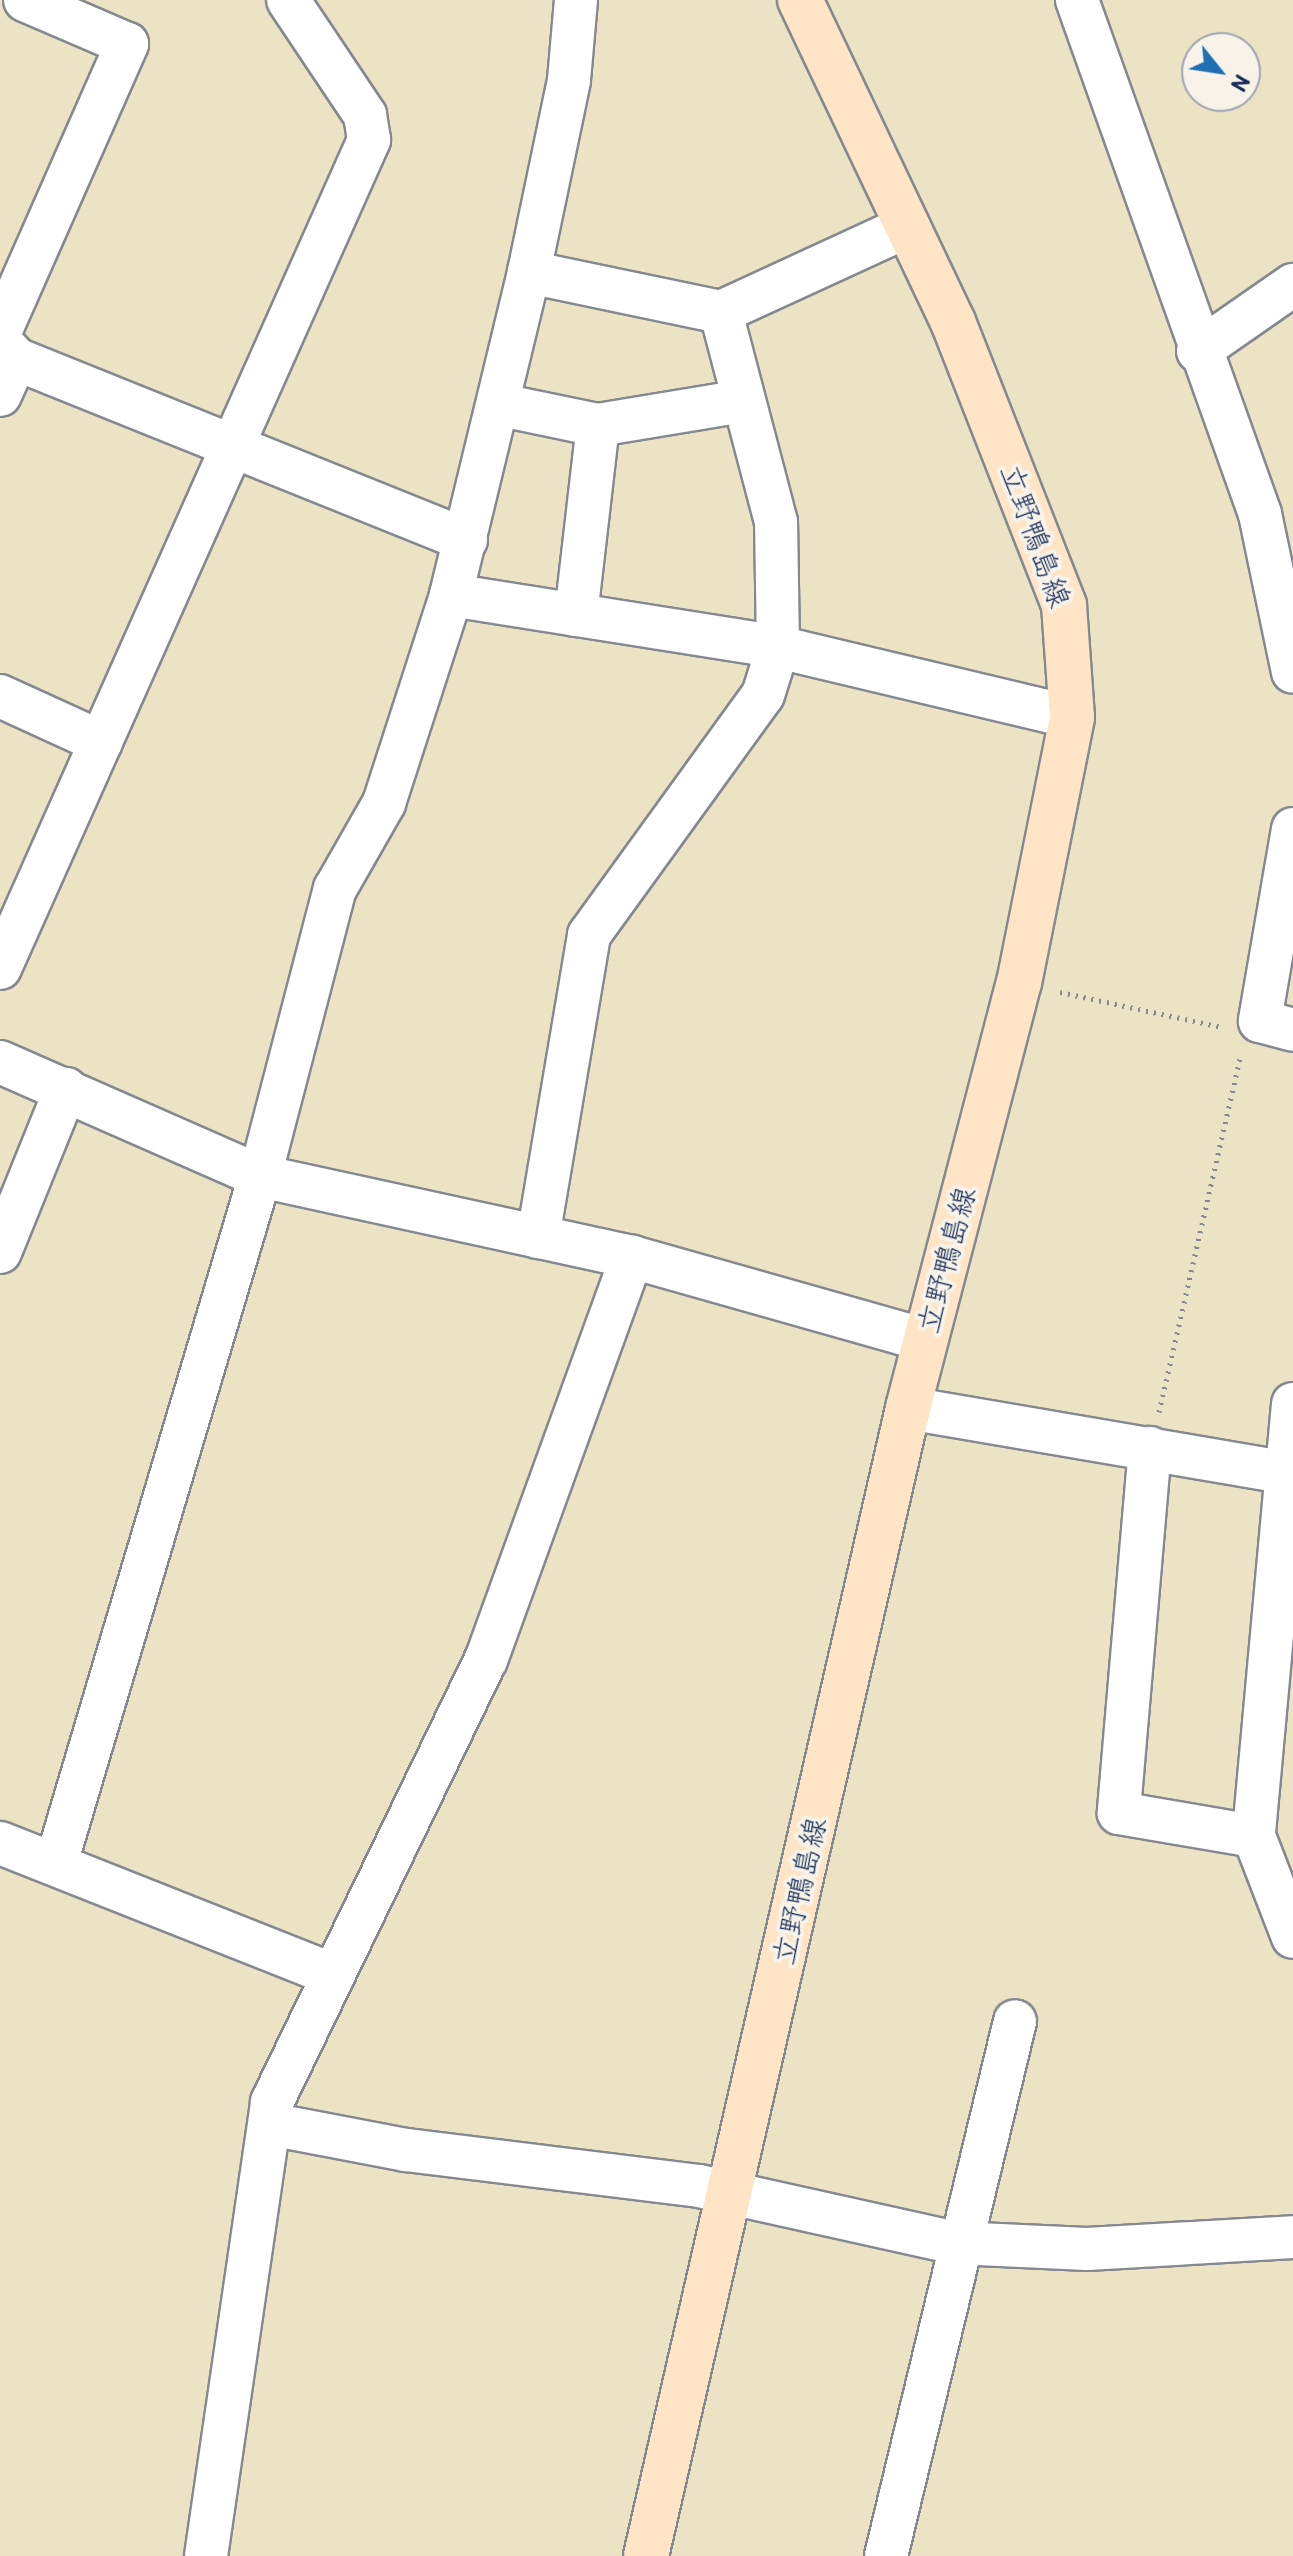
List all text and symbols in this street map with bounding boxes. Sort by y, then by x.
north arrow [1181,32,1261,112]
text: N [1225,70,1256,96]
street label: 立野鴨島線 [992,459,1078,613]
street label: 立野鴨島線 [910,1183,984,1337]
street label: 立野鴨島線 [766,1814,834,1968]

